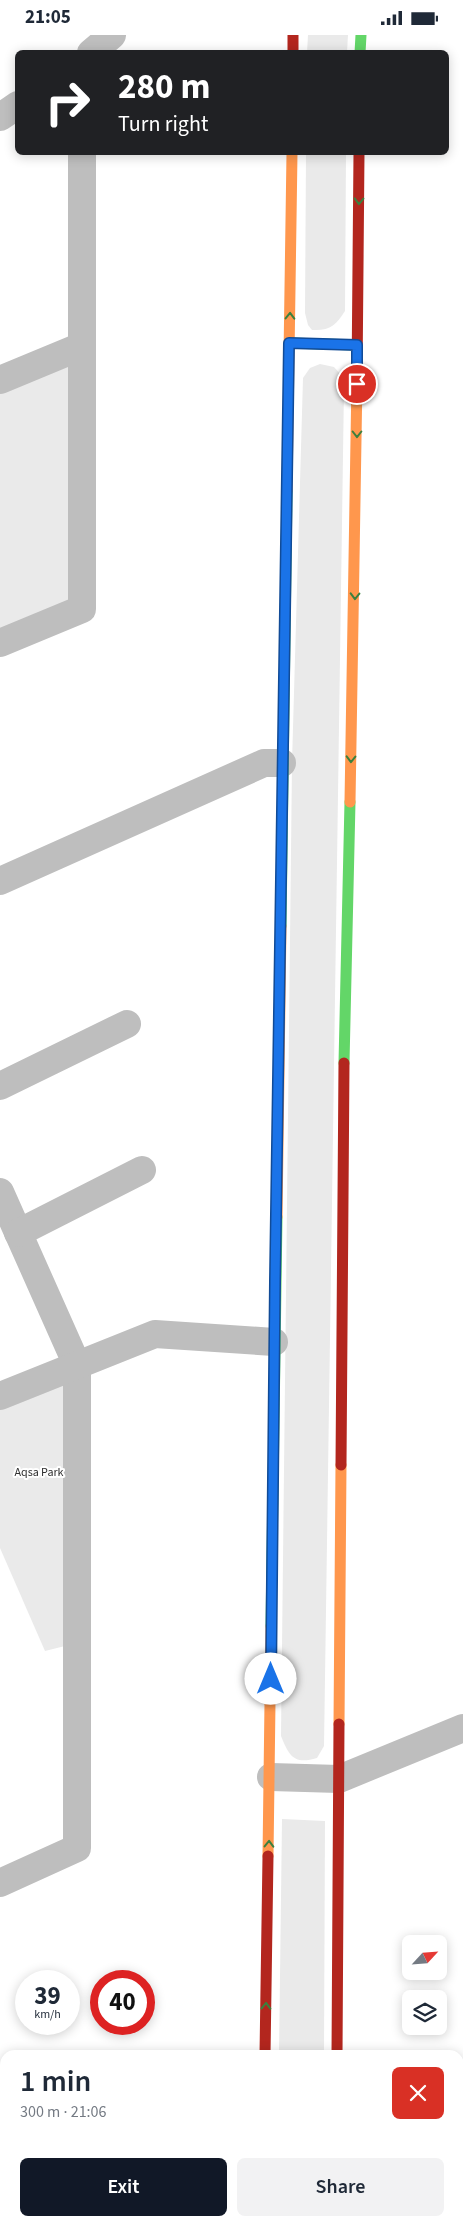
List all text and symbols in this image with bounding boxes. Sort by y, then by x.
text: 21:05 [25,4,71,31]
text: 280 m [118,62,210,112]
icon: right [35,70,100,135]
text: Turn right [118,108,208,140]
one-way arrow [354,198,364,205]
one-way arrow [284,312,295,320]
pin [336,363,378,405]
icon: arrive [343,370,371,398]
one-way arrow [352,430,362,438]
one-way arrow [350,592,360,600]
one-way arrow [346,755,356,763]
park label: Aqsa Park [14,1464,64,1481]
position arrow [244,1652,296,1704]
one-way arrow [264,1840,274,1848]
north arrow [402,1935,448,1980]
map controls [402,1935,447,2035]
speed limit sign: 40 [90,1970,155,2035]
text: 39 [34,1978,61,2014]
button: layers [402,1990,447,2035]
one-way arrow [261,2002,271,2010]
text: km/h [34,2006,61,2023]
text: 1 min [20,2060,91,2103]
button: close [392,2067,444,2119]
text: 300 m · 21:06 [20,2101,107,2123]
button: Exit [20,2158,227,2216]
button: Share [237,2158,444,2216]

